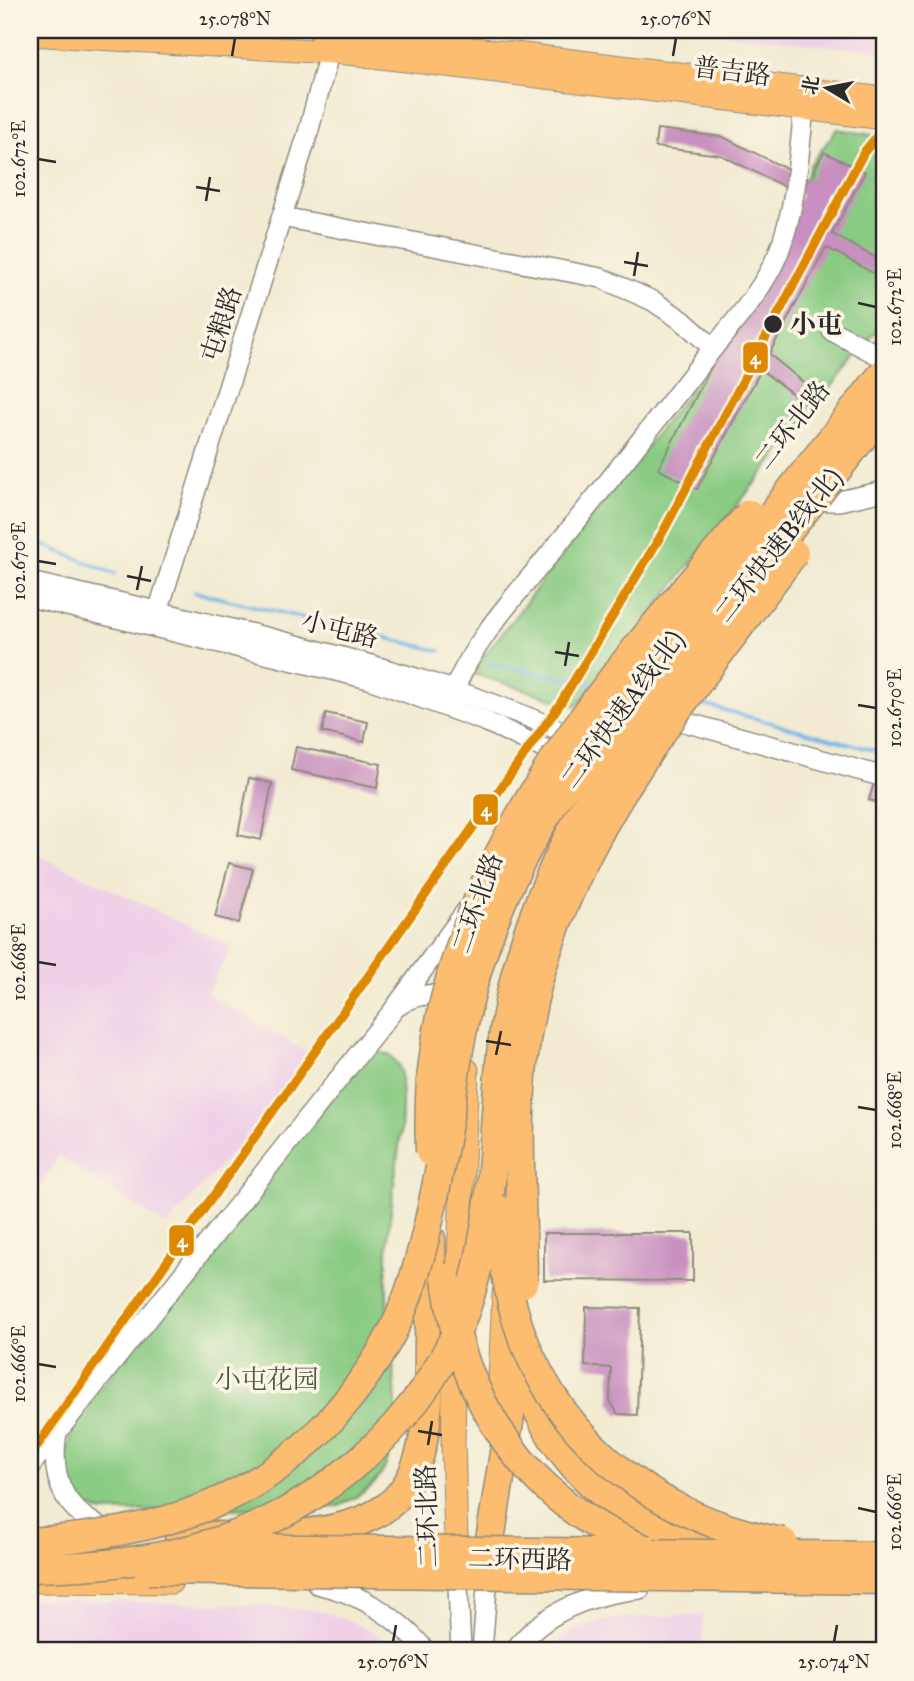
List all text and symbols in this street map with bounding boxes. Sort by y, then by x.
text: 25.078°N [199,8,271,30]
text: 25.076°N [640,8,712,30]
street label: 普吉路 [691,50,773,92]
north arrow [792,52,862,122]
text: 北 [798,74,824,96]
text: 102.672°E [8,120,30,198]
text: 102.672°E [884,268,906,346]
street label: 屯粮路 [194,282,248,366]
place label: 小屯 [790,308,842,340]
marker: 小屯 [762,313,784,335]
line badge: 4 [742,341,769,374]
text: 4 [750,346,762,370]
street label: 二环北路 [747,374,837,476]
street label: 二环快速B线(北) [708,461,848,629]
text: 102.670°E [8,521,30,601]
street label: 小屯路 [298,604,382,654]
street label: 二环快速A线(北) [554,624,690,794]
text: 102.670°E [884,668,906,748]
line badge: 4 [472,793,499,826]
text: 4 [481,798,493,822]
street label: 二环北路 [445,849,509,957]
text: 102.668°E [8,923,30,1001]
text: 102.668°E [884,1071,906,1149]
line badge: 4 [168,1224,195,1257]
text: 4 [177,1229,189,1253]
text: 102.666°E [8,1325,30,1403]
park label: 小屯花园 [215,1363,319,1395]
street label: 二环北路 [409,1463,445,1569]
text: 102.666°E [884,1473,906,1551]
street label: 二环西路 [468,1542,572,1576]
text: 25.076°N [357,1651,429,1673]
text: 25.074°N [798,1651,870,1673]

